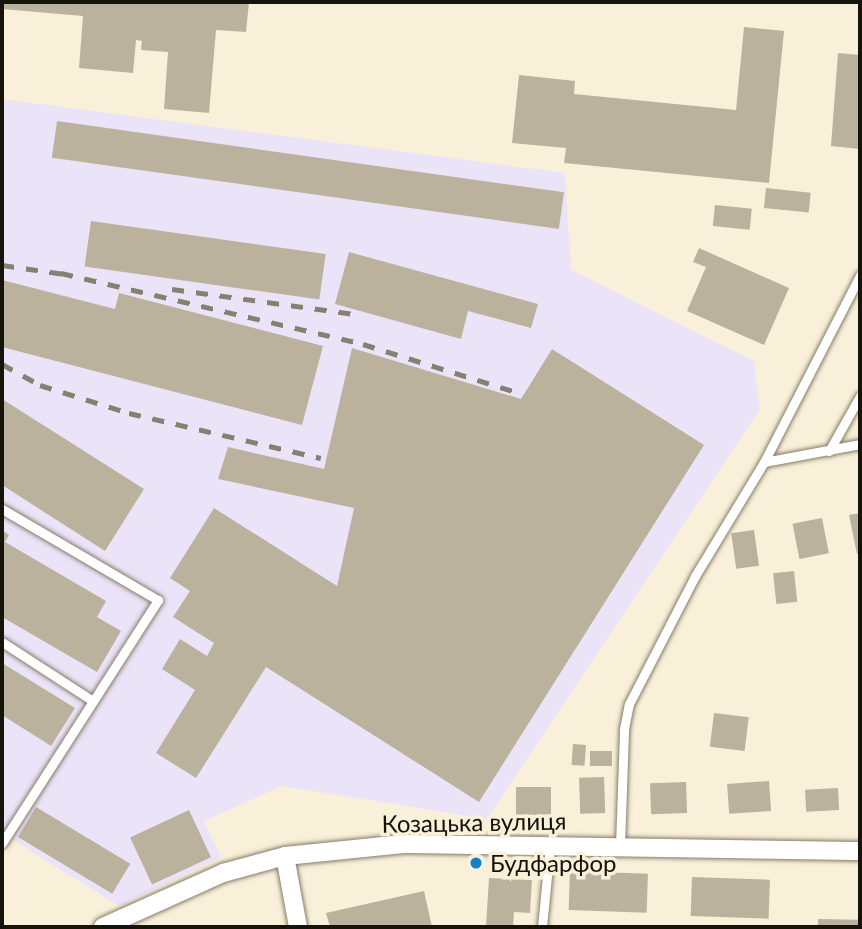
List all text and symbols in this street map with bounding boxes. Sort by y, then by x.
street label: Козацька вулиця [381,806,567,838]
place label: Будфарфор [490,849,616,877]
marker: Будфарфор [468,855,484,871]

